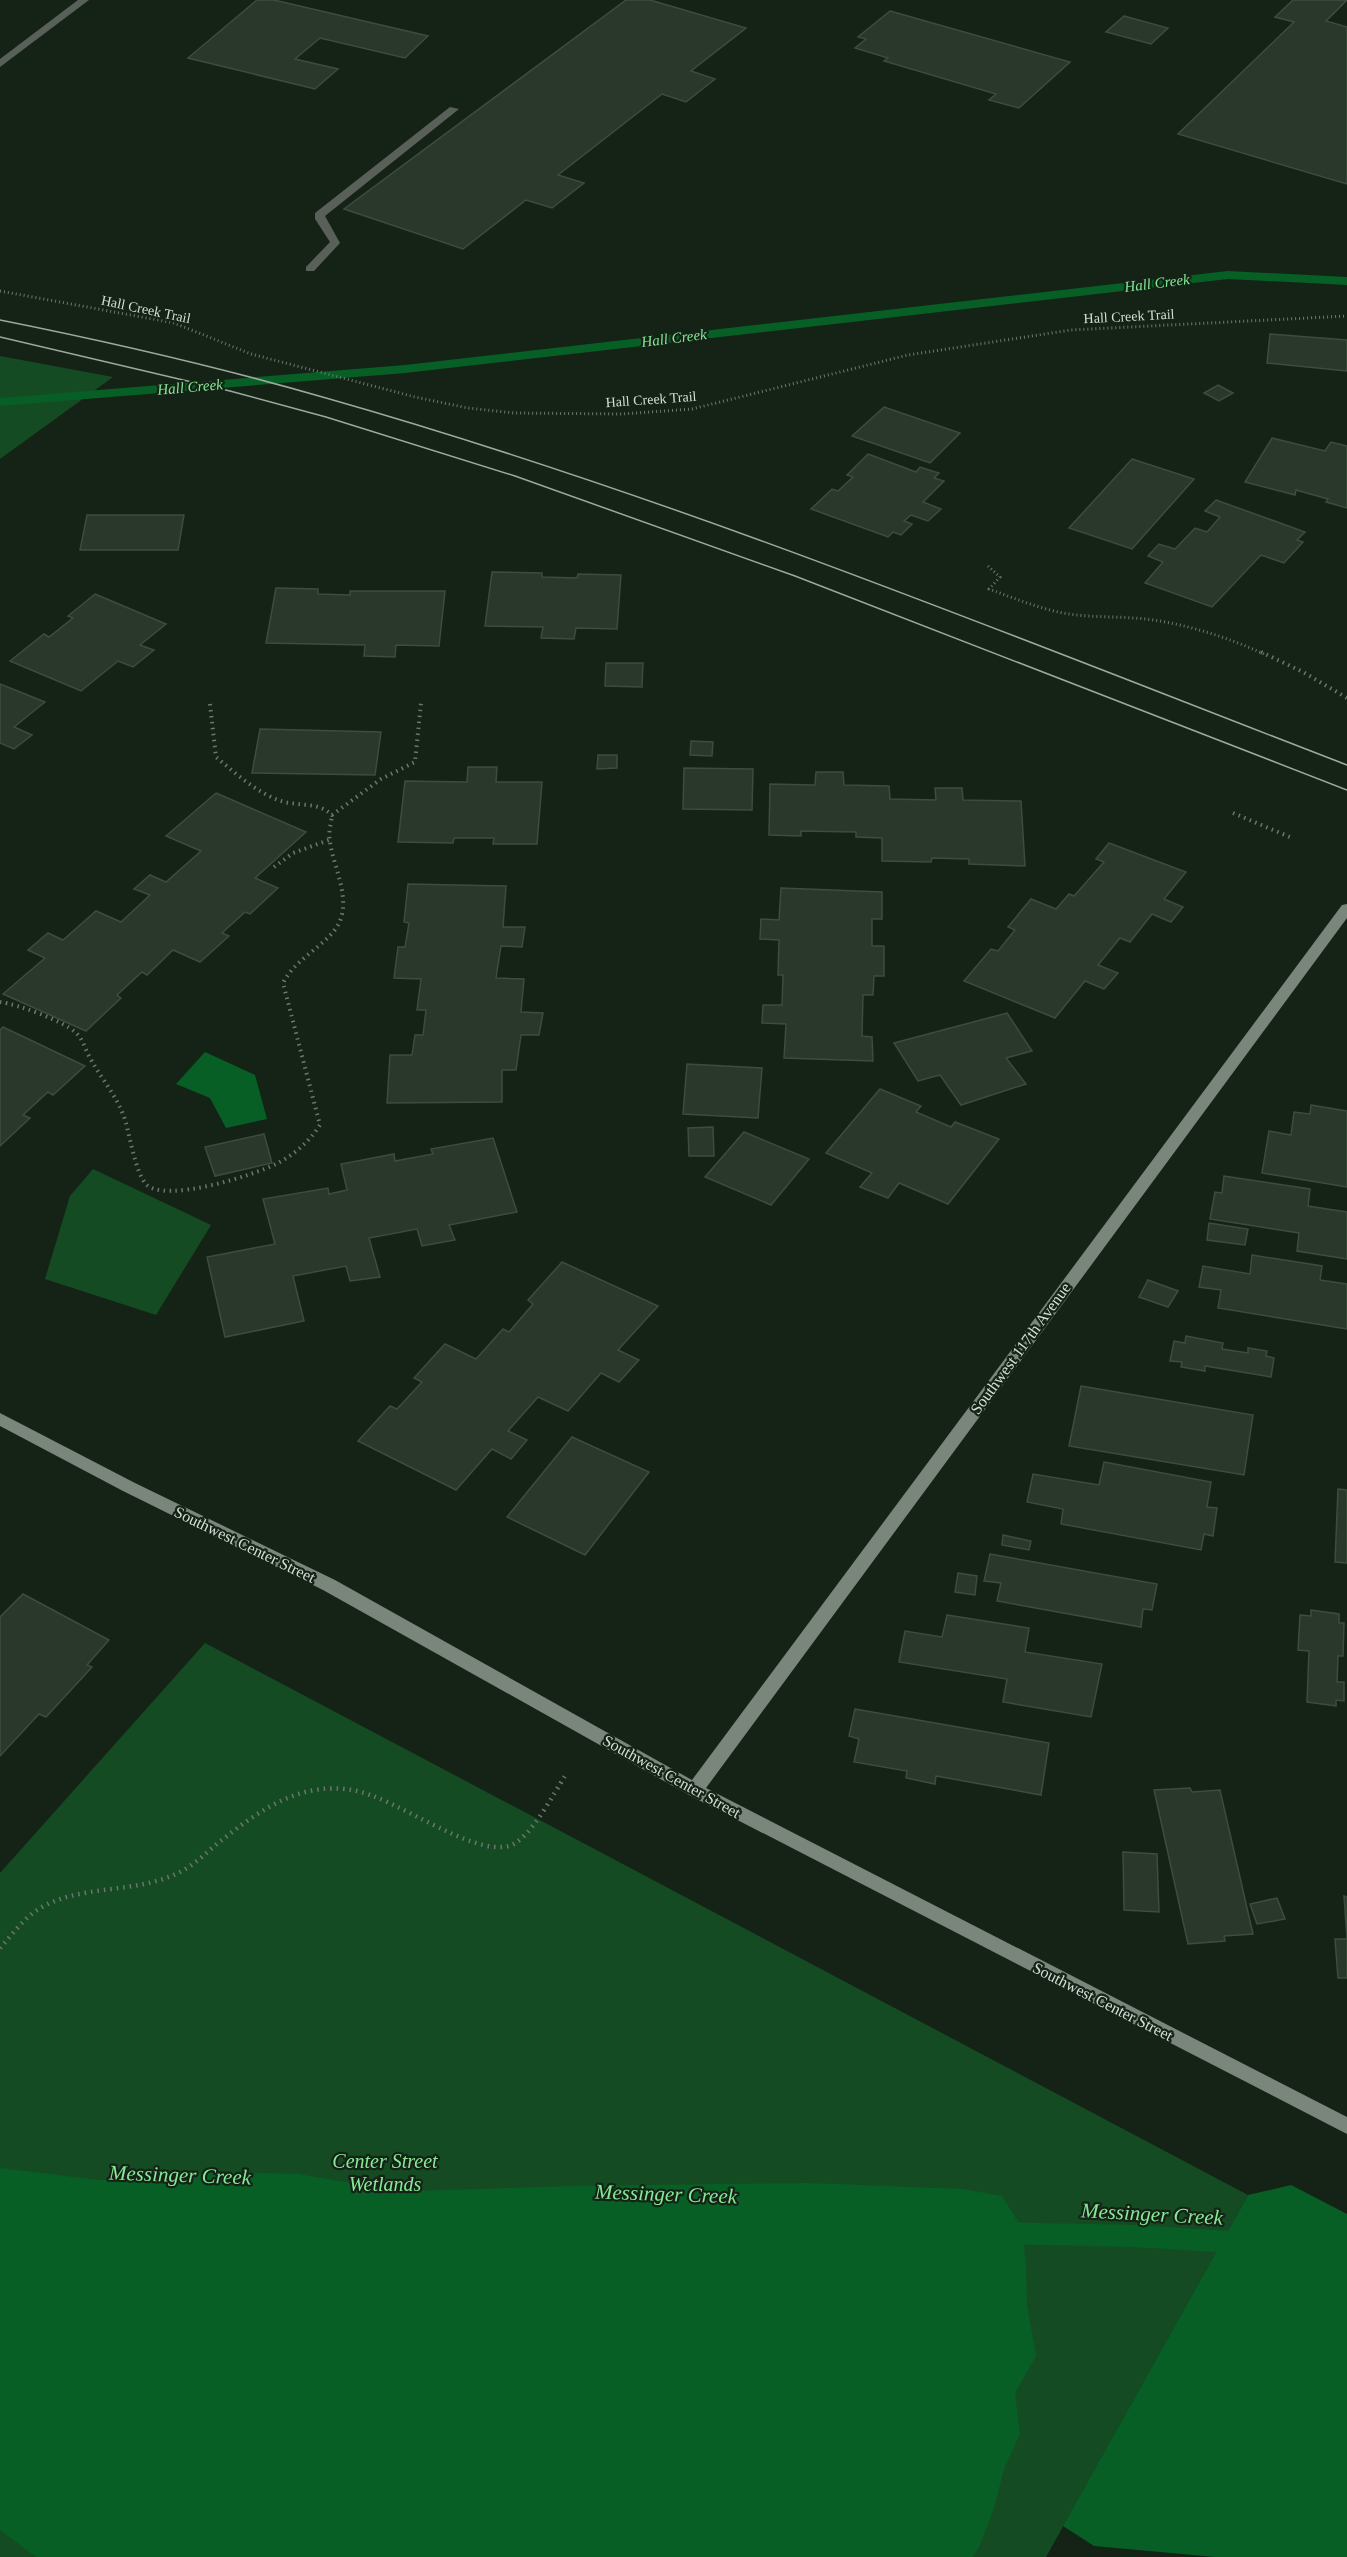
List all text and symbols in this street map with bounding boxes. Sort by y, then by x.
water label: Hall Creek [1122,271,1191,295]
street label: Hall Creek Trail [100,293,192,326]
street label: Hall Creek Trail [1083,307,1175,326]
water label: Hall Creek [639,326,708,350]
water label: Hall Creek [156,376,224,398]
street label: Hall Creek Trail [605,389,697,410]
street label: Southwest 117th Avenue [967,1279,1074,1417]
street label: Southwest Center Street [172,1503,319,1586]
street label: Southwest Center Street [600,1732,744,1822]
street label: Southwest Center Street [1030,1959,1176,2044]
park label: Center Street Wetlands [332,2150,438,2195]
water label: Messinger Creek [108,2160,252,2189]
water label: Messinger Creek [594,2179,738,2208]
water label: Messinger Creek [1079,2198,1224,2230]

